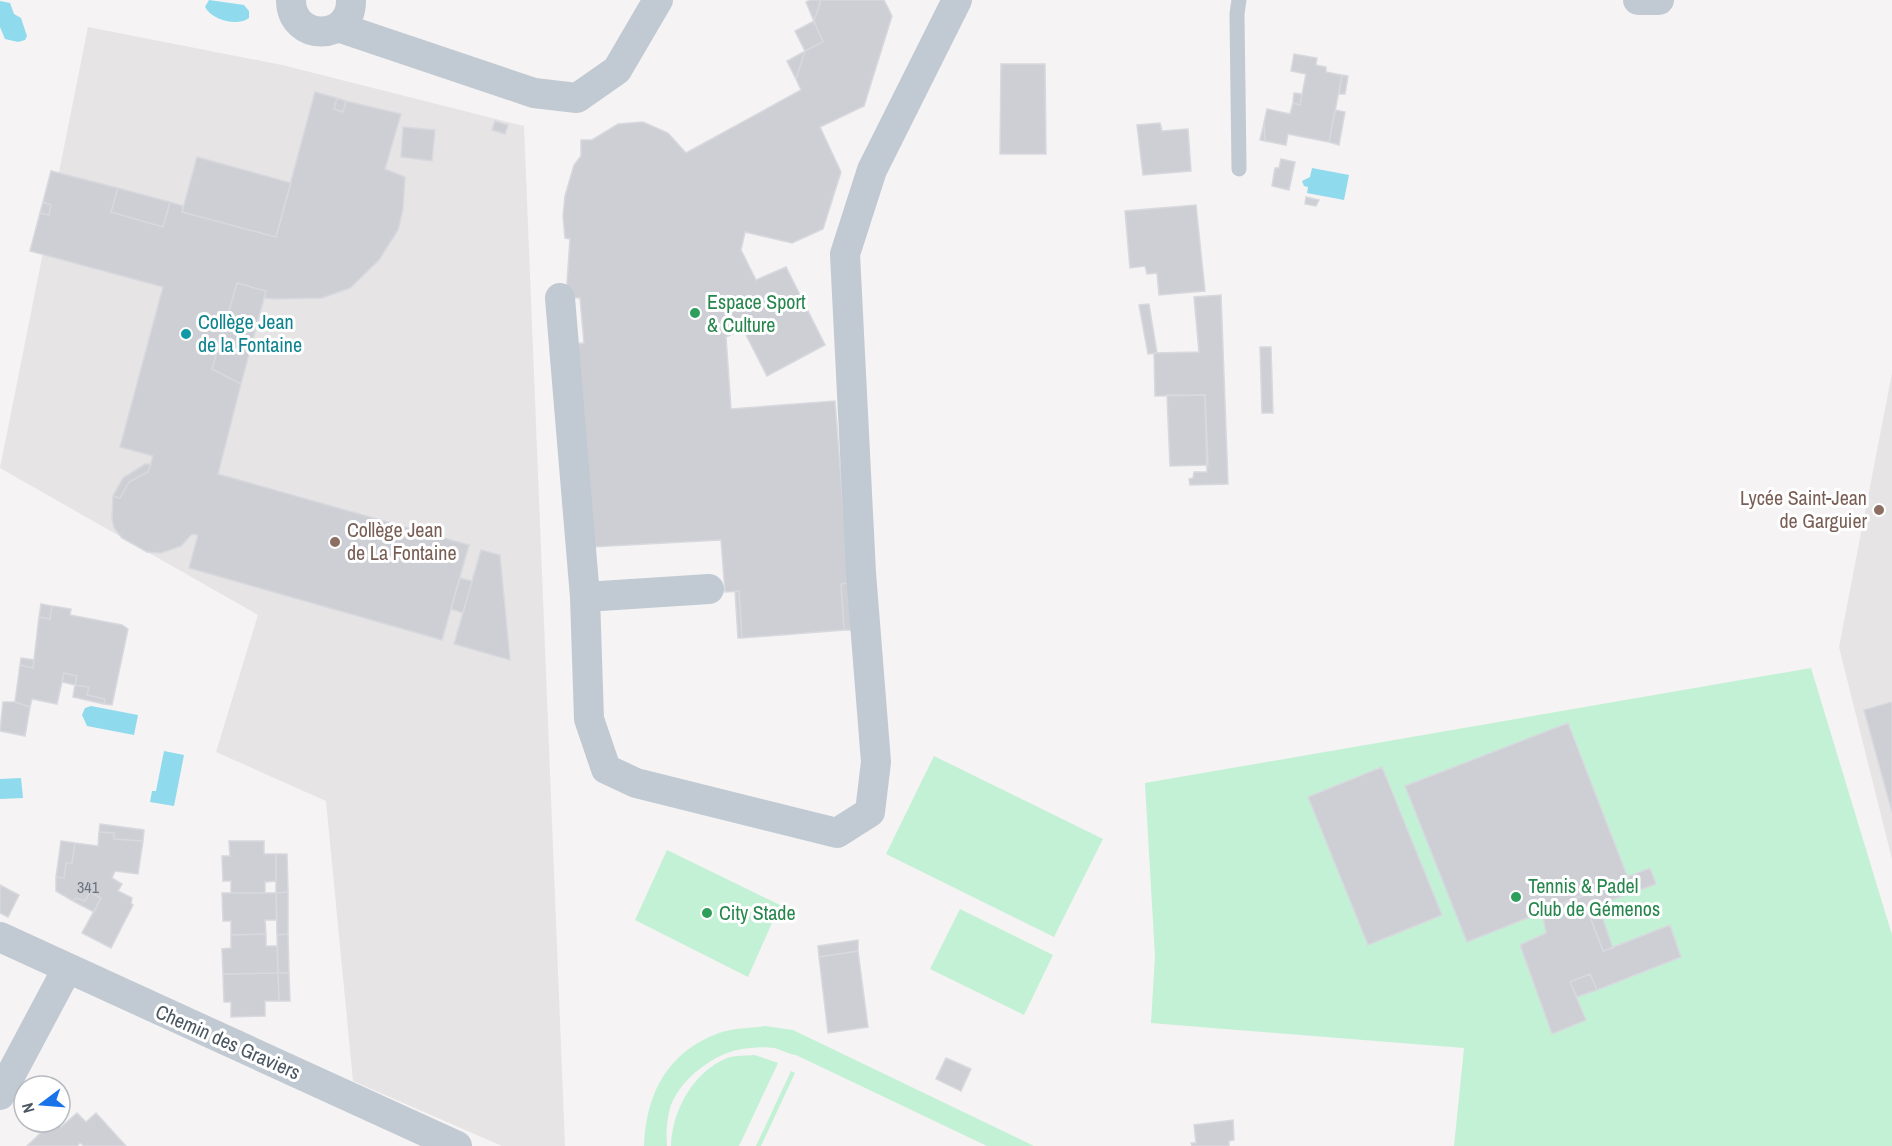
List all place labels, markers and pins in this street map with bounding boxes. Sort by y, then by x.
place label: Espace Sport & Culture [707,288,806,338]
marker: Espace Sport & Culture [688,306,702,320]
place label: Collège Jean de la Fontaine [198,308,302,358]
marker: Collège Jean de la Fontaine [179,327,193,341]
place label: Lycée Saint-Jean de Garguier [1740,484,1868,534]
marker: Lycée Saint-Jean de Garguier [1872,503,1886,517]
place label: Collège Jean de La Fontaine [347,516,457,566]
marker: Collège Jean de La Fontaine [328,535,342,549]
place label: Tennis & Padel Club de Gémenos [1528,872,1660,922]
marker: Tennis & Padel Club de Gémenos [1509,890,1523,904]
place label: City Stade [719,899,796,926]
marker: City Stade [700,906,714,920]

